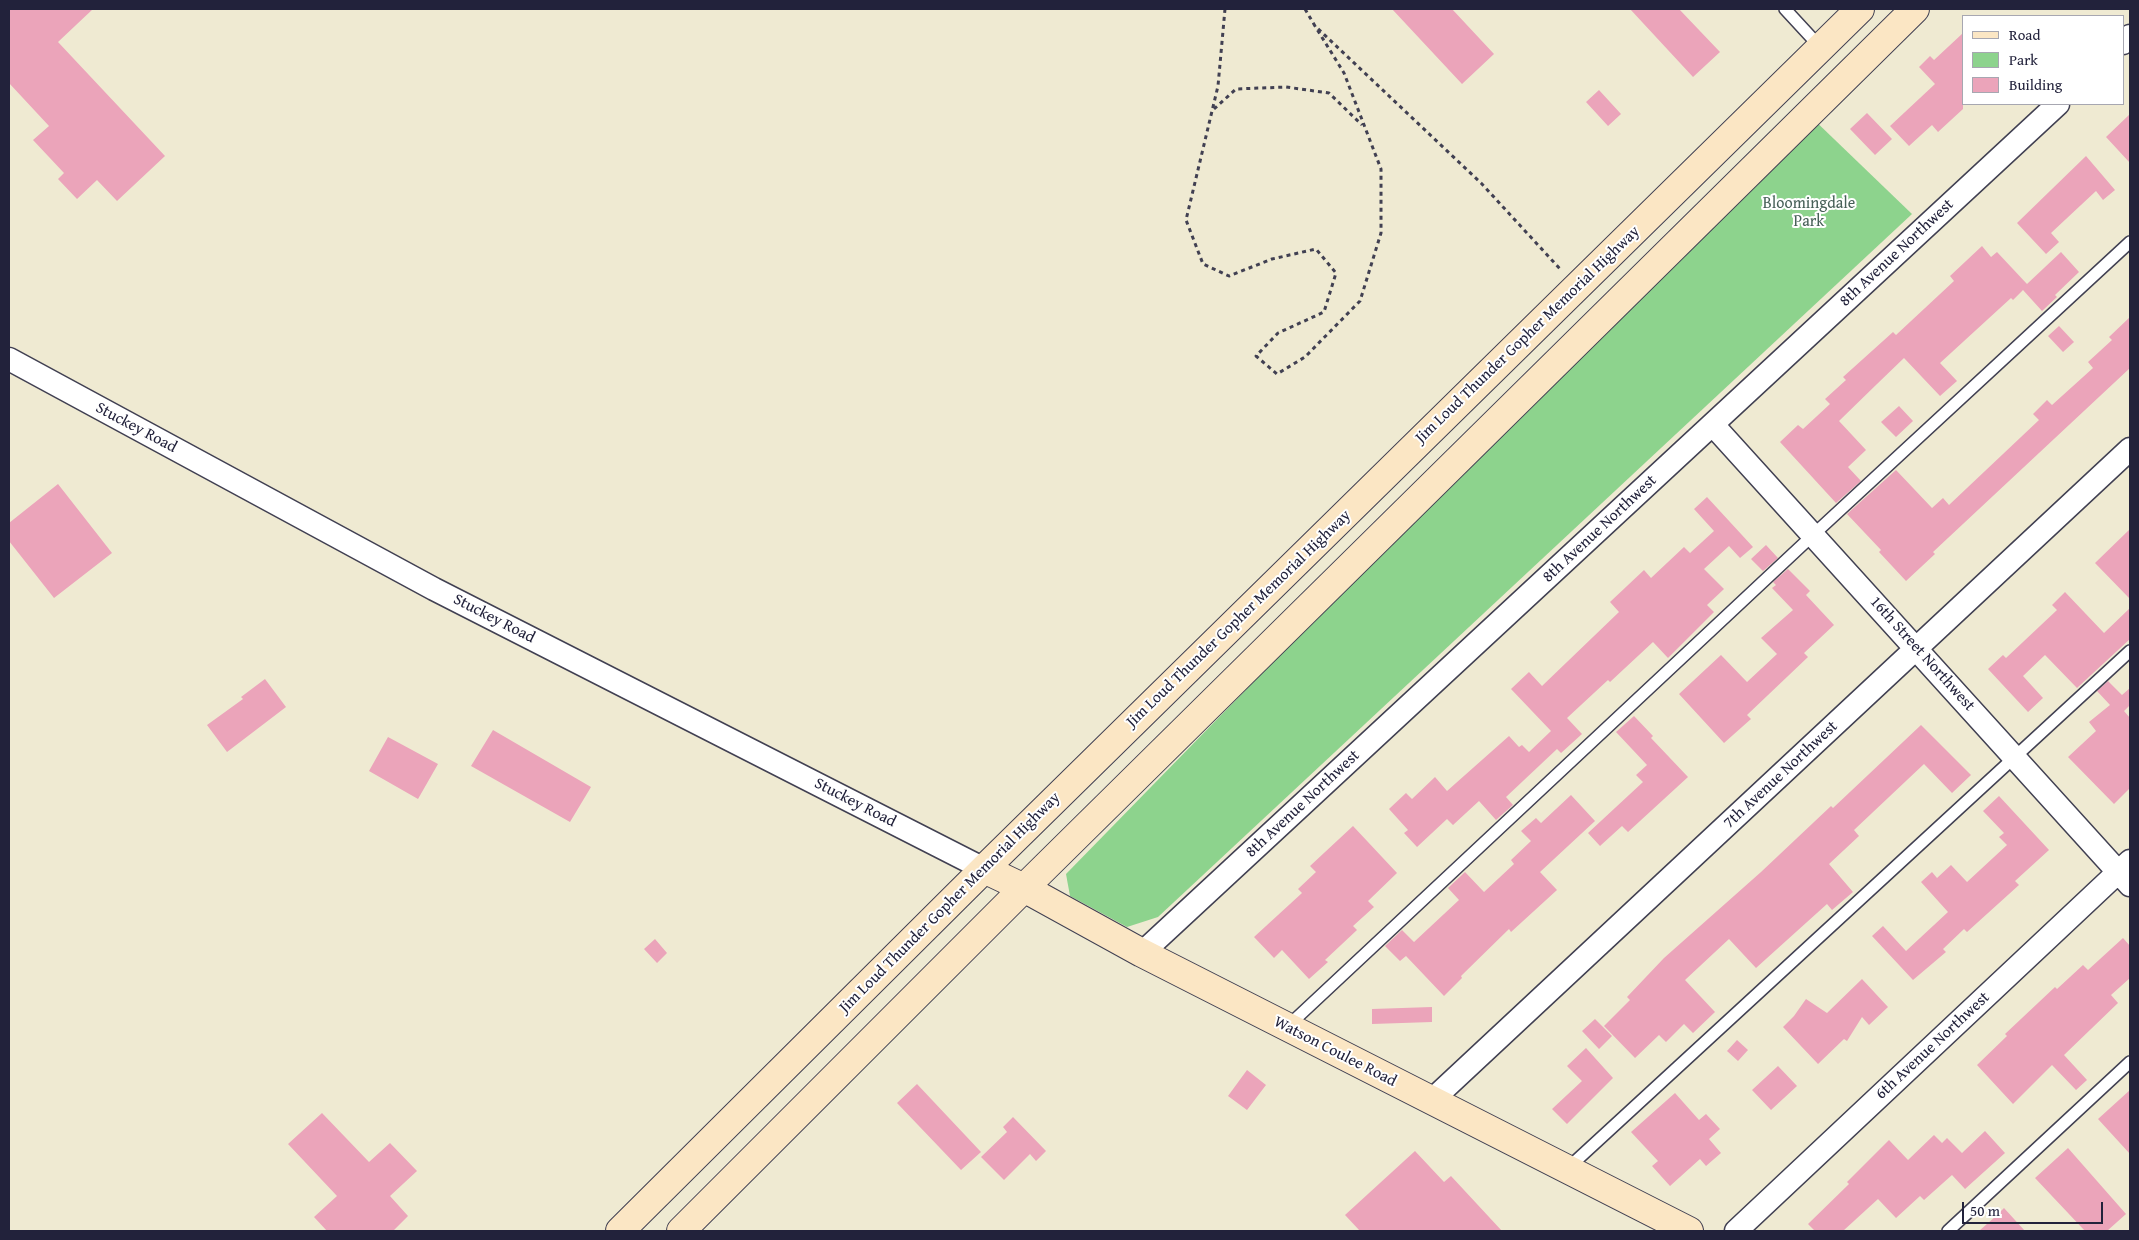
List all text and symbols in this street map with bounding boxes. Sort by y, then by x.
legend [1962,15,2124,105]
text: Road [2009,24,2040,45]
text: Park [2009,49,2038,70]
text: Building [2009,74,2062,95]
park label: Bloomingdale Park [1763,194,1855,232]
street label: 8th Avenue Northwest [1836,195,1958,311]
street label: Jim Loud Thunder Gopher Memorial Highway [1412,222,1644,448]
street label: Stuckey Road [92,399,180,457]
street label: 8th Avenue Northwest [1539,471,1661,587]
street label: Jim Loud Thunder Gopher Memorial Highway [1123,506,1355,732]
street label: Stuckey Road [450,590,538,648]
street label: 16th Street Northwest [1865,593,1979,715]
street label: 7th Avenue Northwest [1720,717,1842,833]
street label: 8th Avenue Northwest [1242,746,1364,862]
street label: Stuckey Road [811,774,899,832]
street label: Jim Loud Thunder Gopher Memorial Highway [836,789,1064,1017]
street label: 6th Avenue Northwest [1872,988,1994,1104]
street label: Watson Coulee Road [1270,1013,1400,1091]
scale bar [1964,1192,2105,1224]
text: 50 m [1970,1200,2000,1221]

